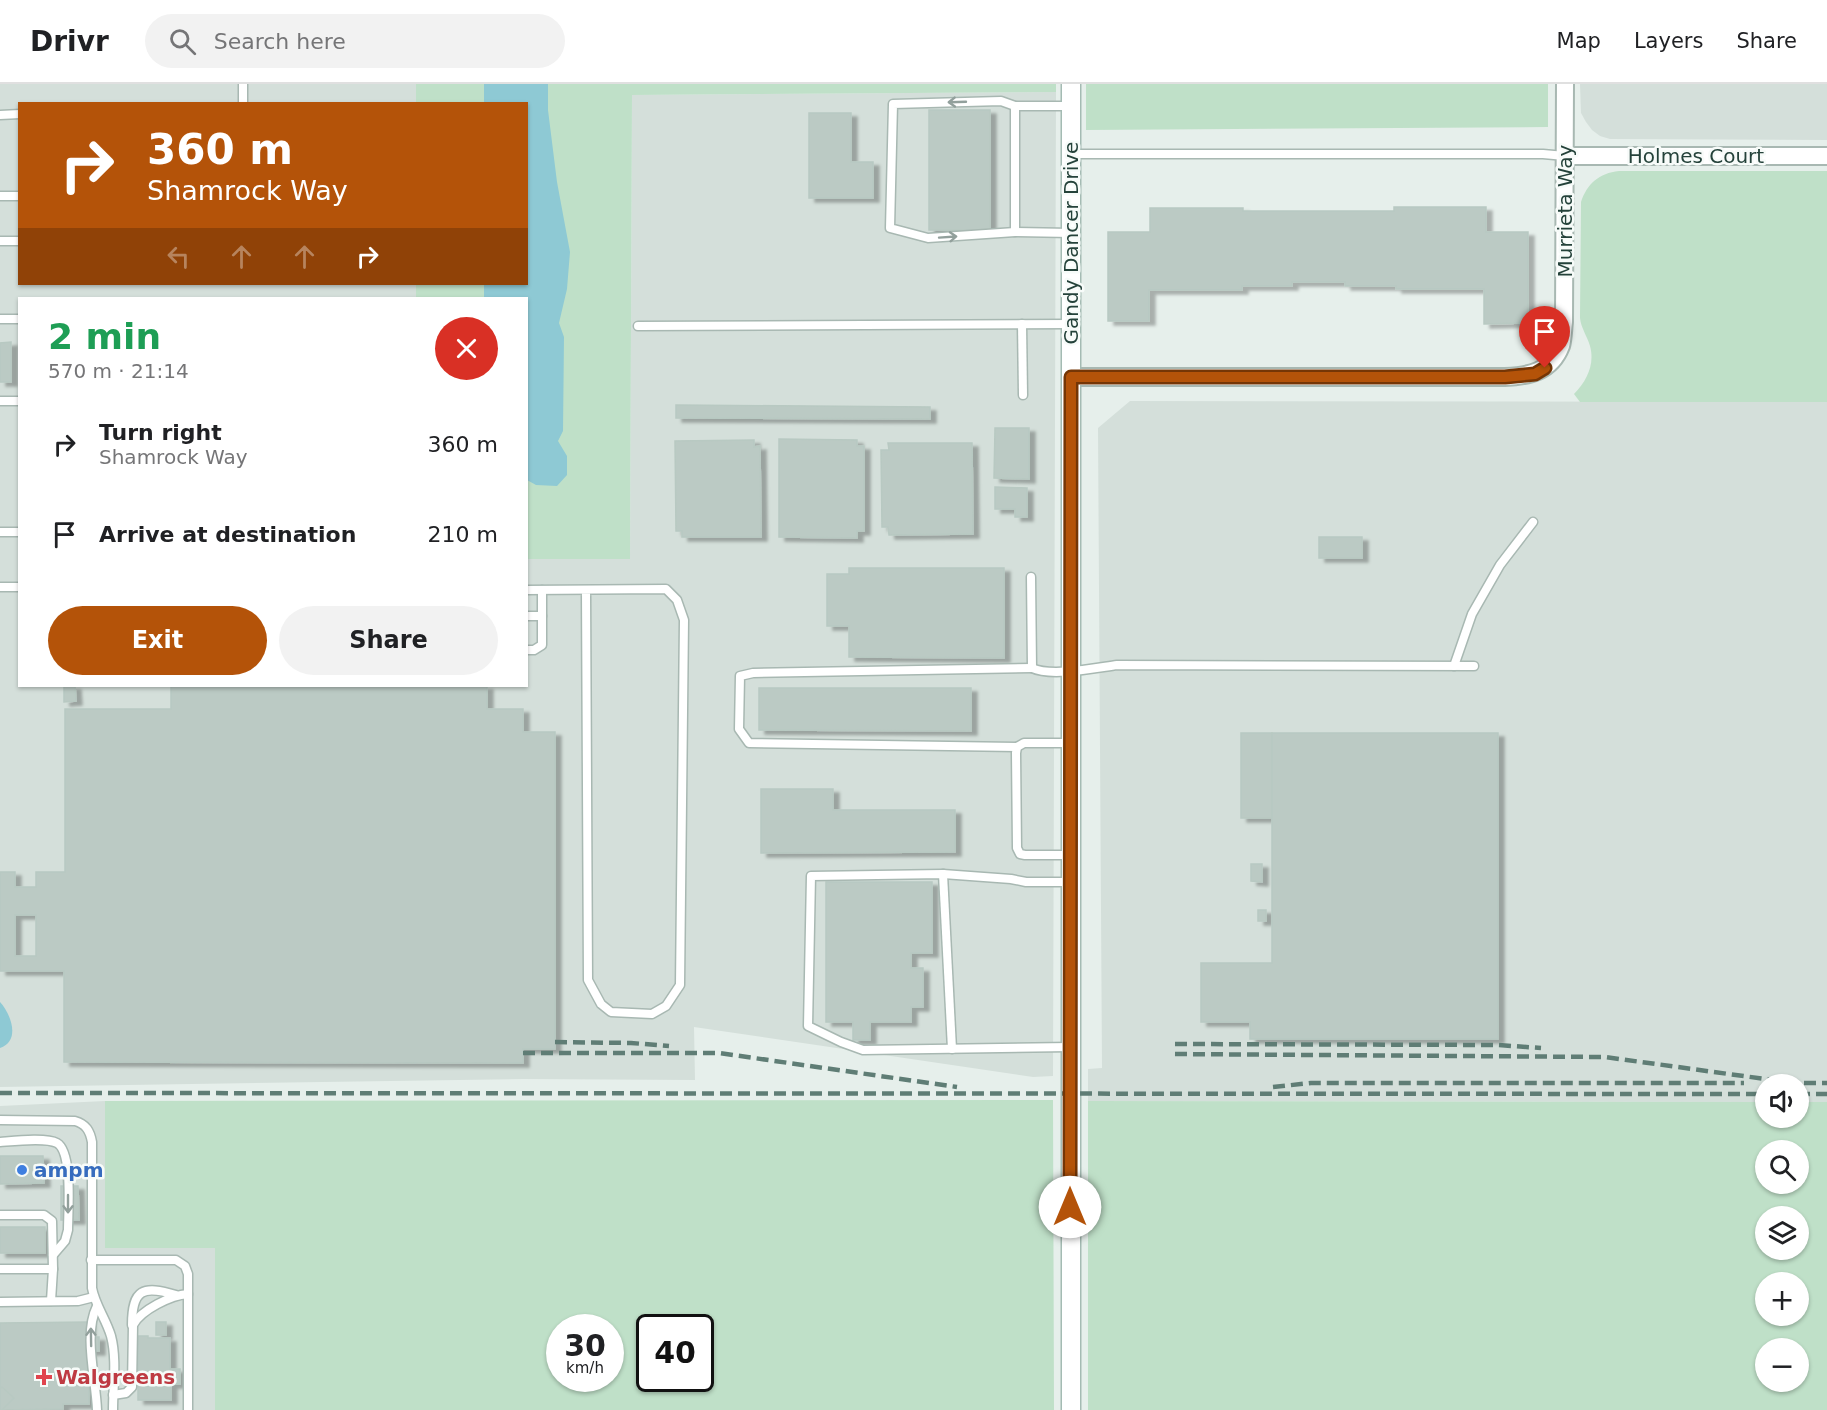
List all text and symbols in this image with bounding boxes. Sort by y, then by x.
search box [145,14,565,68]
text: Drivr [30,25,109,58]
icon: search [166,25,199,58]
text: Search here [214,29,346,54]
text: Map [1557,29,1601,53]
text: Layers [1634,29,1703,53]
text: Share [1736,29,1797,53]
one-way arrow [947,97,967,108]
text: 360 m [147,125,293,174]
icon: right [48,126,126,204]
street label: Gandy Dancer Drive [1059,142,1083,344]
street label: Murrieta Way [1553,144,1577,277]
street label: Holmes Court [1628,144,1764,168]
text: Shamrock Way [147,175,348,206]
one-way arrow [937,231,957,242]
icon: left [162,240,195,273]
icon: ahead [225,240,258,273]
icon: ahead [288,240,321,273]
icon: right [351,240,384,273]
pin [1519,306,1570,368]
icon: arrive [1528,315,1561,348]
text: 2 min [48,316,161,357]
button: close [435,317,498,380]
text: 570 m · 21:14 [48,359,189,383]
text: Turn right [99,420,222,445]
icon: right [48,428,81,461]
text: 360 m [428,432,498,457]
text: Shamrock Way [99,445,248,469]
icon: arrive [48,518,81,551]
text: Arrive at destination [99,522,356,547]
text: 210 m [428,522,498,547]
button: Exit [48,606,267,675]
button: Share [279,606,498,675]
map controls [1755,1074,1809,1392]
button: sound [1755,1074,1809,1128]
button: search [1755,1140,1809,1194]
place label: ampm [34,1158,104,1182]
marker: ampm [15,1163,29,1177]
position arrow [1038,1175,1102,1239]
one-way arrow [62,1193,73,1213]
button: layers [1755,1206,1809,1260]
button: + [1755,1272,1809,1326]
speed limit sign: 40 [636,1314,714,1392]
one-way arrow [86,1327,97,1347]
text: 30 [564,1328,606,1363]
button: − [1755,1338,1809,1392]
text: km/h [566,1359,604,1377]
place label: Walgreens [56,1365,175,1389]
marker: Walgreens [37,1370,51,1384]

